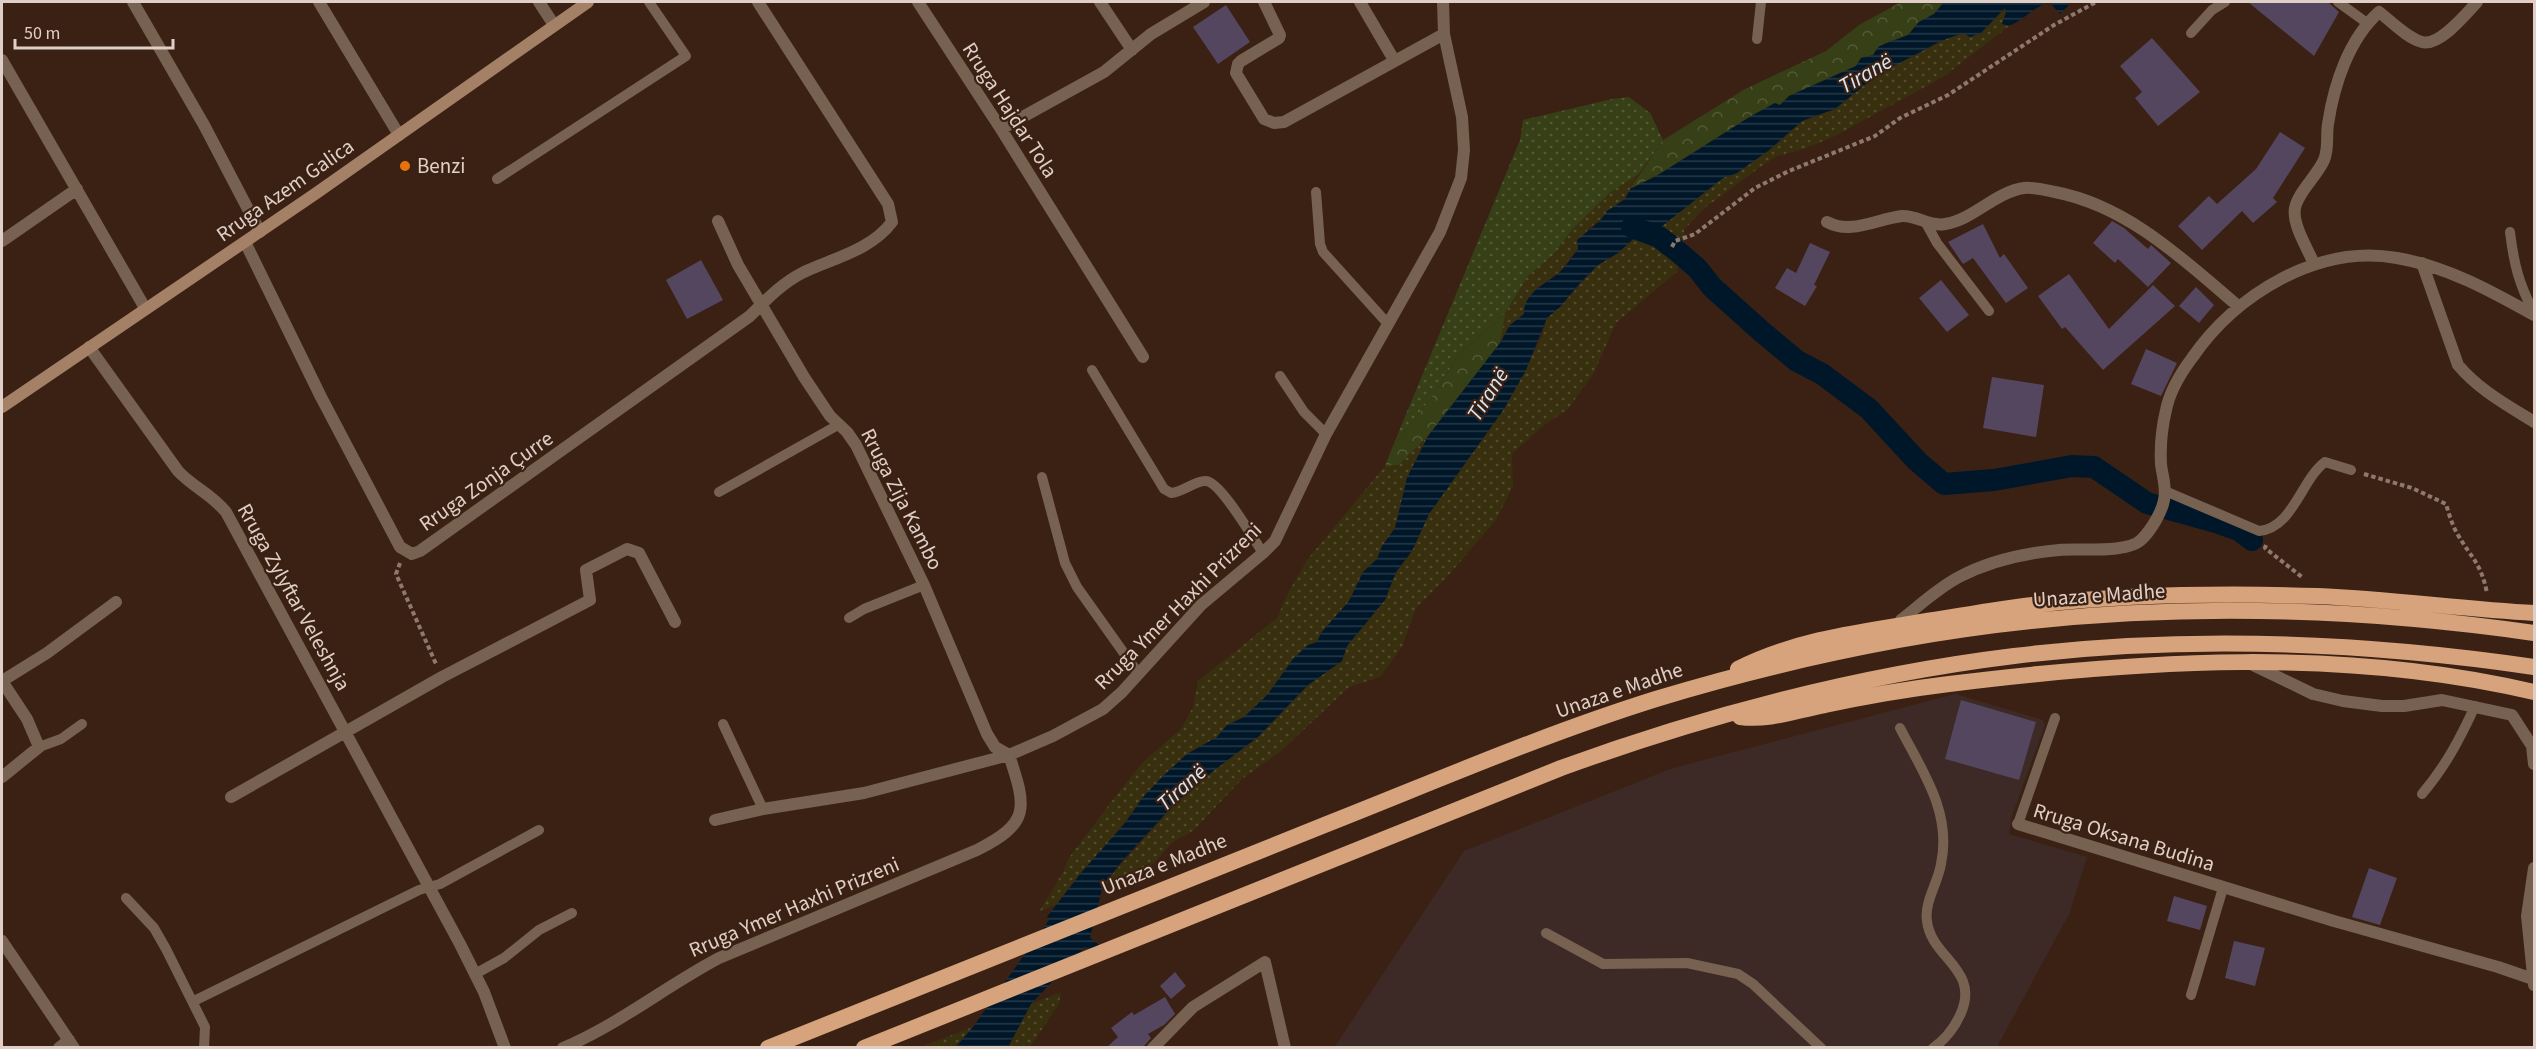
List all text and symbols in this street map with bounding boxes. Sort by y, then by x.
scale bar [15,12,172,50]
text: 50 m [24,21,60,46]
street label: Rruga Hajdar Tola [955,36,1065,184]
water label: Tiranë [1833,45,1899,102]
street label: Rruga Azem Galica [210,131,360,249]
place label: Benzi [417,151,465,181]
marker: Benzi [398,159,412,173]
water label: Tiranë [1459,361,1517,427]
street label: Rruga Zija Kambo [853,423,951,575]
street label: Rruga Zonja Çurre [413,424,559,538]
street label: Rruga Zylyftar Veleshnja [230,498,358,696]
street label: Rruga Ymer Haxhi Prizreni [1087,515,1269,697]
street label: Unaza e Madhe [2032,575,2166,615]
street label: Unaza e Madhe [1551,654,1687,726]
water label: Tiranë [1150,756,1214,819]
street label: Rruga Oksana Budina [2030,795,2218,879]
street label: Unaza e Madhe [1097,825,1231,903]
street label: Rruga Ymer Haxhi Prizreni [684,849,904,965]

